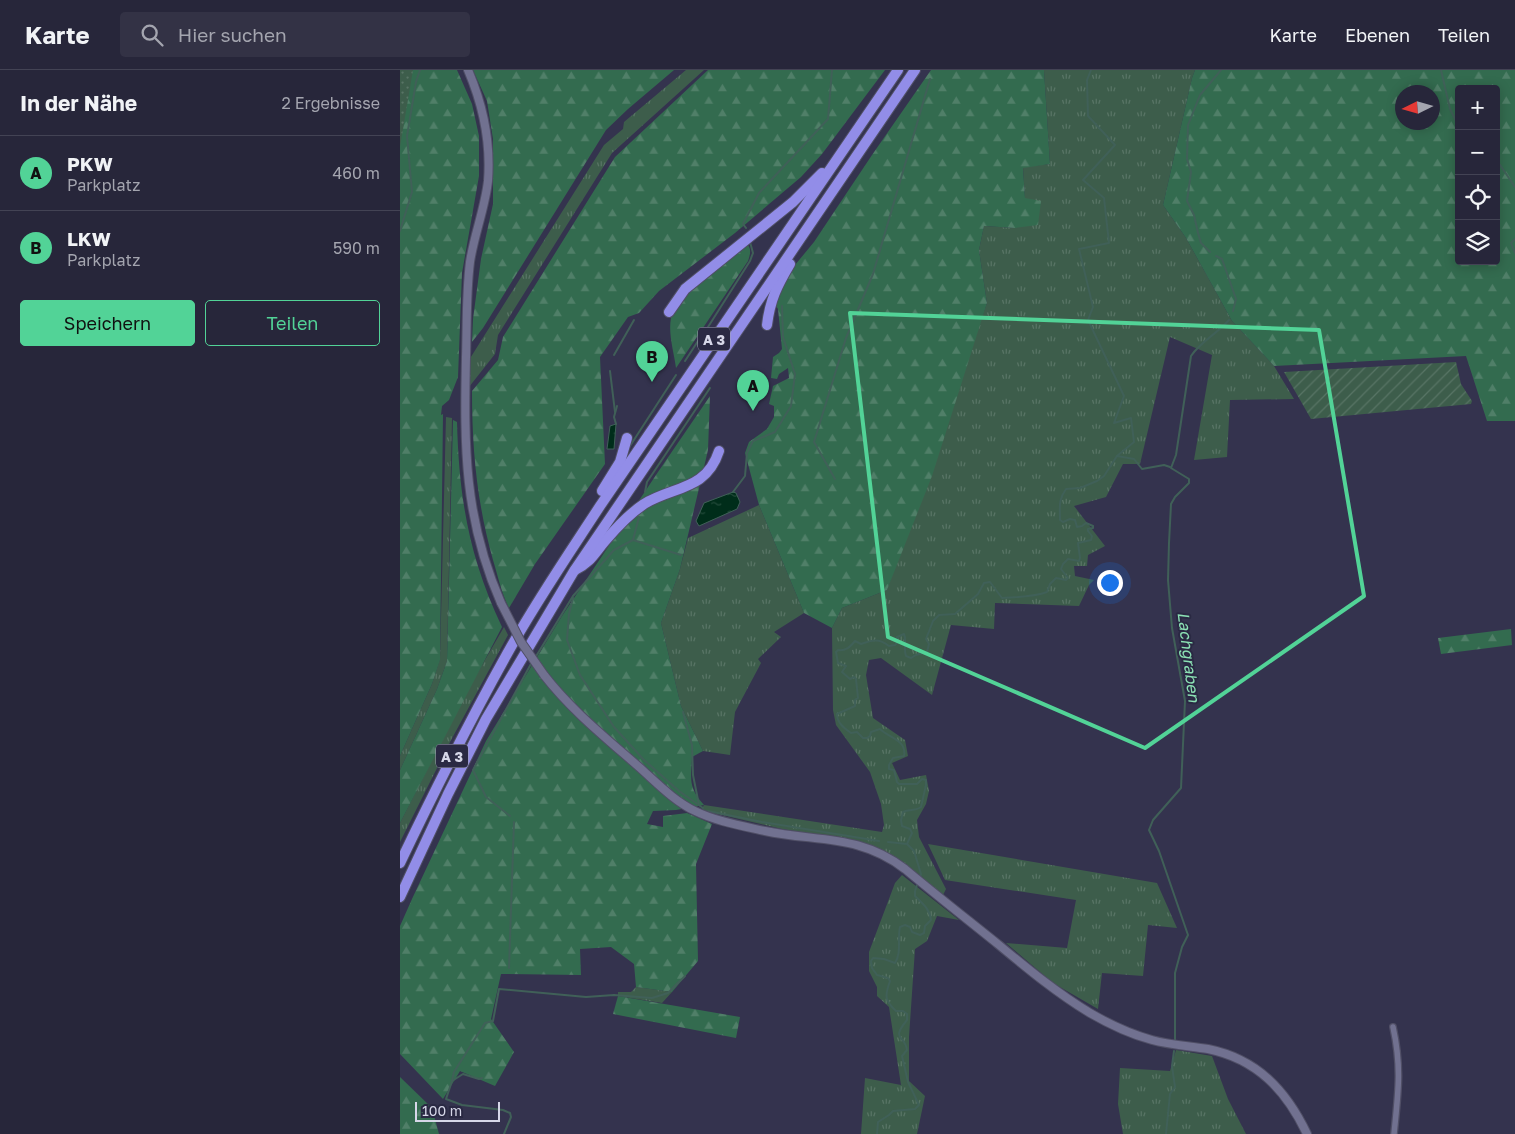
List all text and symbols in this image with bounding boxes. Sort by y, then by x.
search box [120,12,470,57]
text: Karte [25,20,90,49]
icon: search [138,21,166,49]
text: Hier suchen [178,23,287,46]
text: Karte [1270,24,1317,46]
text: Ebenen [1345,24,1410,46]
text: Teilen [1438,24,1490,46]
north arrow [1395,85,1440,130]
map controls [1455,85,1500,265]
button: + [1455,85,1500,130]
text: In der Nähe [20,90,137,116]
text: 2 Ergebnisse [282,93,380,113]
button: − [1455,130,1500,175]
text: PKW [67,152,113,175]
text: A [30,163,42,183]
text: 460 m [332,163,380,183]
text: Parkplatz [67,175,140,195]
button: locate [1455,175,1500,220]
button: layers [1455,220,1500,265]
text: LKW [67,227,111,250]
text: B [30,238,42,258]
text: 590 m [333,238,380,258]
text: Parkplatz [67,250,140,270]
button: Speichern [20,300,195,346]
button: Teilen [205,300,380,346]
road number: A 3 [698,328,730,350]
pin: B [636,341,668,382]
pin: A [737,370,769,411]
your location [1097,570,1123,596]
water label: Lachgraben [1174,611,1205,704]
road number: A 3 [436,744,468,768]
scale bar [415,1099,500,1122]
text: 100 m [422,1102,462,1119]

